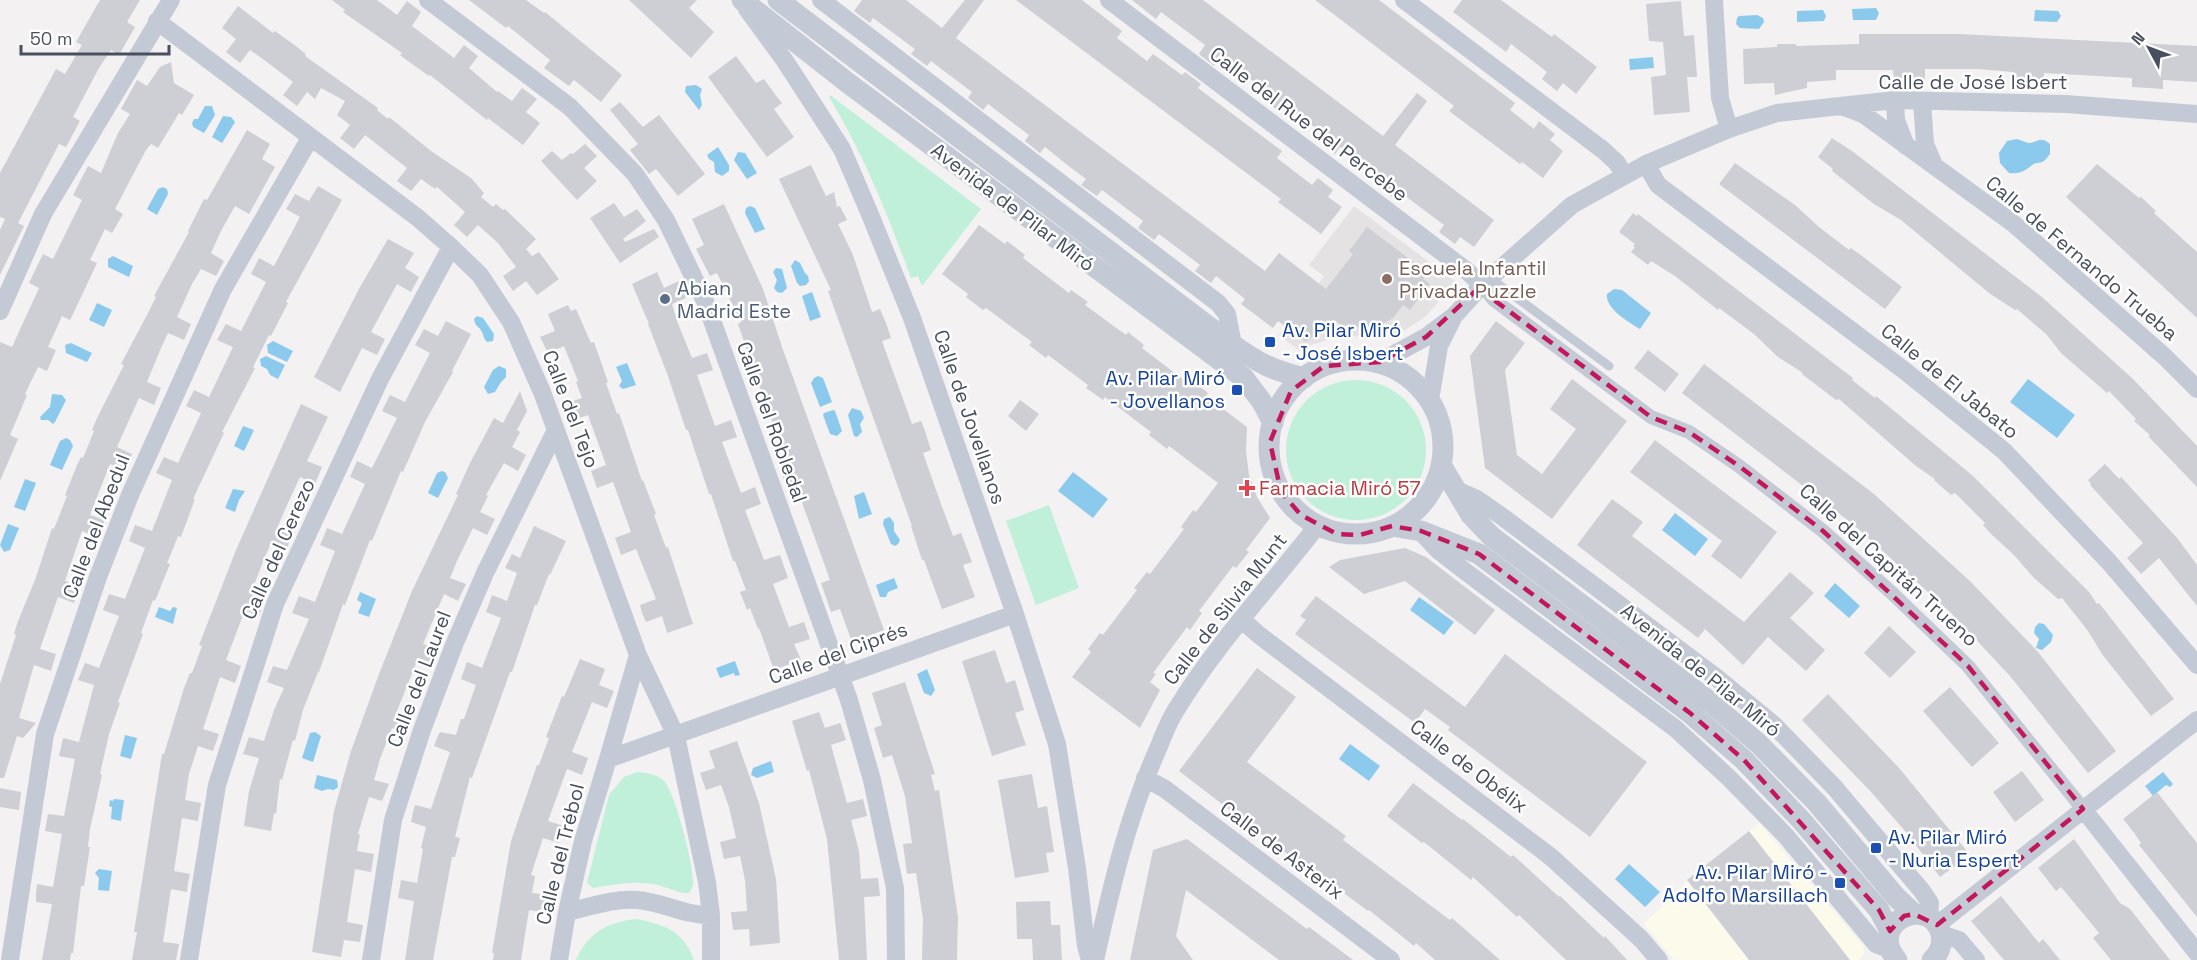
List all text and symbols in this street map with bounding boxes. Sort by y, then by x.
scale bar [21,18,170,56]
north arrow [2119,18,2179,78]
text: 50 m [30,27,72,50]
text: N [2127,28,2150,49]
street label: Calle del Rue del Percebe [1205,41,1413,207]
street label: Calle de José Isbert [1878,69,2068,95]
street label: Avenida de Pilar Miró [926,137,1100,277]
street label: Calle de Fernando Trueba [1981,170,2183,346]
place label: Escuela Infantil Privada Puzzle [1399,255,1546,304]
marker: Escuela Infantil Privada Puzzle [1380,272,1394,286]
place label: Abian Madrid Este [677,275,791,324]
marker: Abian Madrid Este [658,292,672,306]
place label: Av. Pilar Miró - José Isbert [1282,317,1404,366]
street label: Calle de El Jabato [1876,317,2024,445]
street label: Calle de Jovellanos [928,326,1012,508]
marker: Av. Pilar Miró - José Isbert [1263,335,1277,349]
street label: Calle del Robledal [731,338,813,506]
street label: Calle del Tejo [537,346,605,472]
place label: Av. Pilar Miró - Jovellanos [1106,365,1225,414]
marker: Av. Pilar Miró - Jovellanos [1230,383,1244,397]
street label: Calle del Abedul [56,450,136,602]
street label: Calle del Cerezo [235,474,321,624]
place label: Farmacia Miró 57 [1259,475,1421,501]
street label: Calle del Capitán Trueno [1794,478,1984,652]
marker: Farmacia Miró 57 [1240,481,1254,495]
street label: Calle de Silvia Munt [1157,528,1293,690]
street label: Avenida de Pilar Miró [1616,597,1786,743]
street label: Calle del Laurel [381,607,457,751]
street label: Calle del Ciprés [765,616,911,690]
street label: Calle de Obélix [1405,713,1533,819]
street label: Calle del Trébol [530,781,590,927]
street label: Calle de Asterix [1215,795,1349,905]
place label: Av. Pilar Miró - Nuria Espert [1888,824,2020,873]
marker: Av. Pilar Miró - Nuria Espert [1869,841,1883,855]
place label: Av. Pilar Miró - Adolfo Marsillach [1663,859,1828,908]
marker: Av. Pilar Miró - Adolfo Marsillach [1833,876,1847,890]

